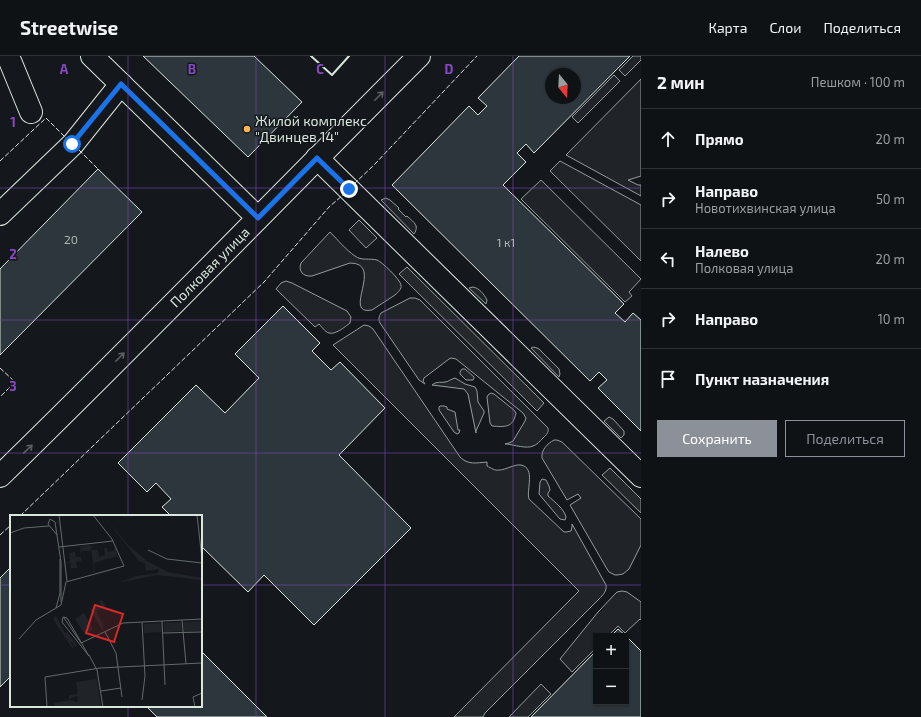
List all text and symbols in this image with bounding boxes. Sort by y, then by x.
text: Streetwise [20,16,118,39]
text: Карта [708,19,747,36]
text: Слои [769,19,801,36]
text: Поделиться [823,19,901,36]
text: A [60,61,69,77]
text: B [188,61,196,77]
text: C [316,61,324,77]
text: D [445,61,454,77]
north arrow [545,68,581,104]
text: 2 мин [657,72,705,92]
text: Пешком · 100 m [811,74,905,90]
one-way arrow [374,91,384,101]
place label: Жилой комплекс "Двинцев 14" [255,112,367,145]
text: 1 [10,114,16,130]
marker: Жилой комплекс "Двинцев 14" [242,124,252,134]
icon: ahead [657,128,679,150]
text: Прямо [695,130,744,148]
text: 20 m [876,131,905,147]
route start [63,135,81,153]
route end [340,180,358,198]
text: Направо [695,182,758,200]
icon: right [657,188,679,210]
text: 50 m [876,191,905,207]
text: Новотихвинская улица [695,200,836,216]
street label: Полковая улица [166,223,253,310]
house number: 20 [64,232,78,246]
house number: 1 к1 [497,235,515,249]
text: Налево [695,242,749,260]
text: 2 [9,246,17,262]
icon: left [657,248,679,270]
text: 20 m [876,251,905,267]
text: Полковая улица [695,260,793,276]
icon: right [657,308,679,330]
text: Направо [695,310,758,328]
text: 10 m [878,311,905,327]
one-way arrow [115,352,125,362]
icon: arrive [657,368,679,390]
text: Пункт назначения [695,370,829,388]
text: 3 [9,378,17,394]
button: Сохранить [657,420,777,457]
button: Поделиться [785,420,905,457]
one-way arrow [23,444,33,454]
inset map [10,515,202,707]
map controls [593,633,629,705]
button: + [593,633,629,669]
button: − [593,669,629,705]

